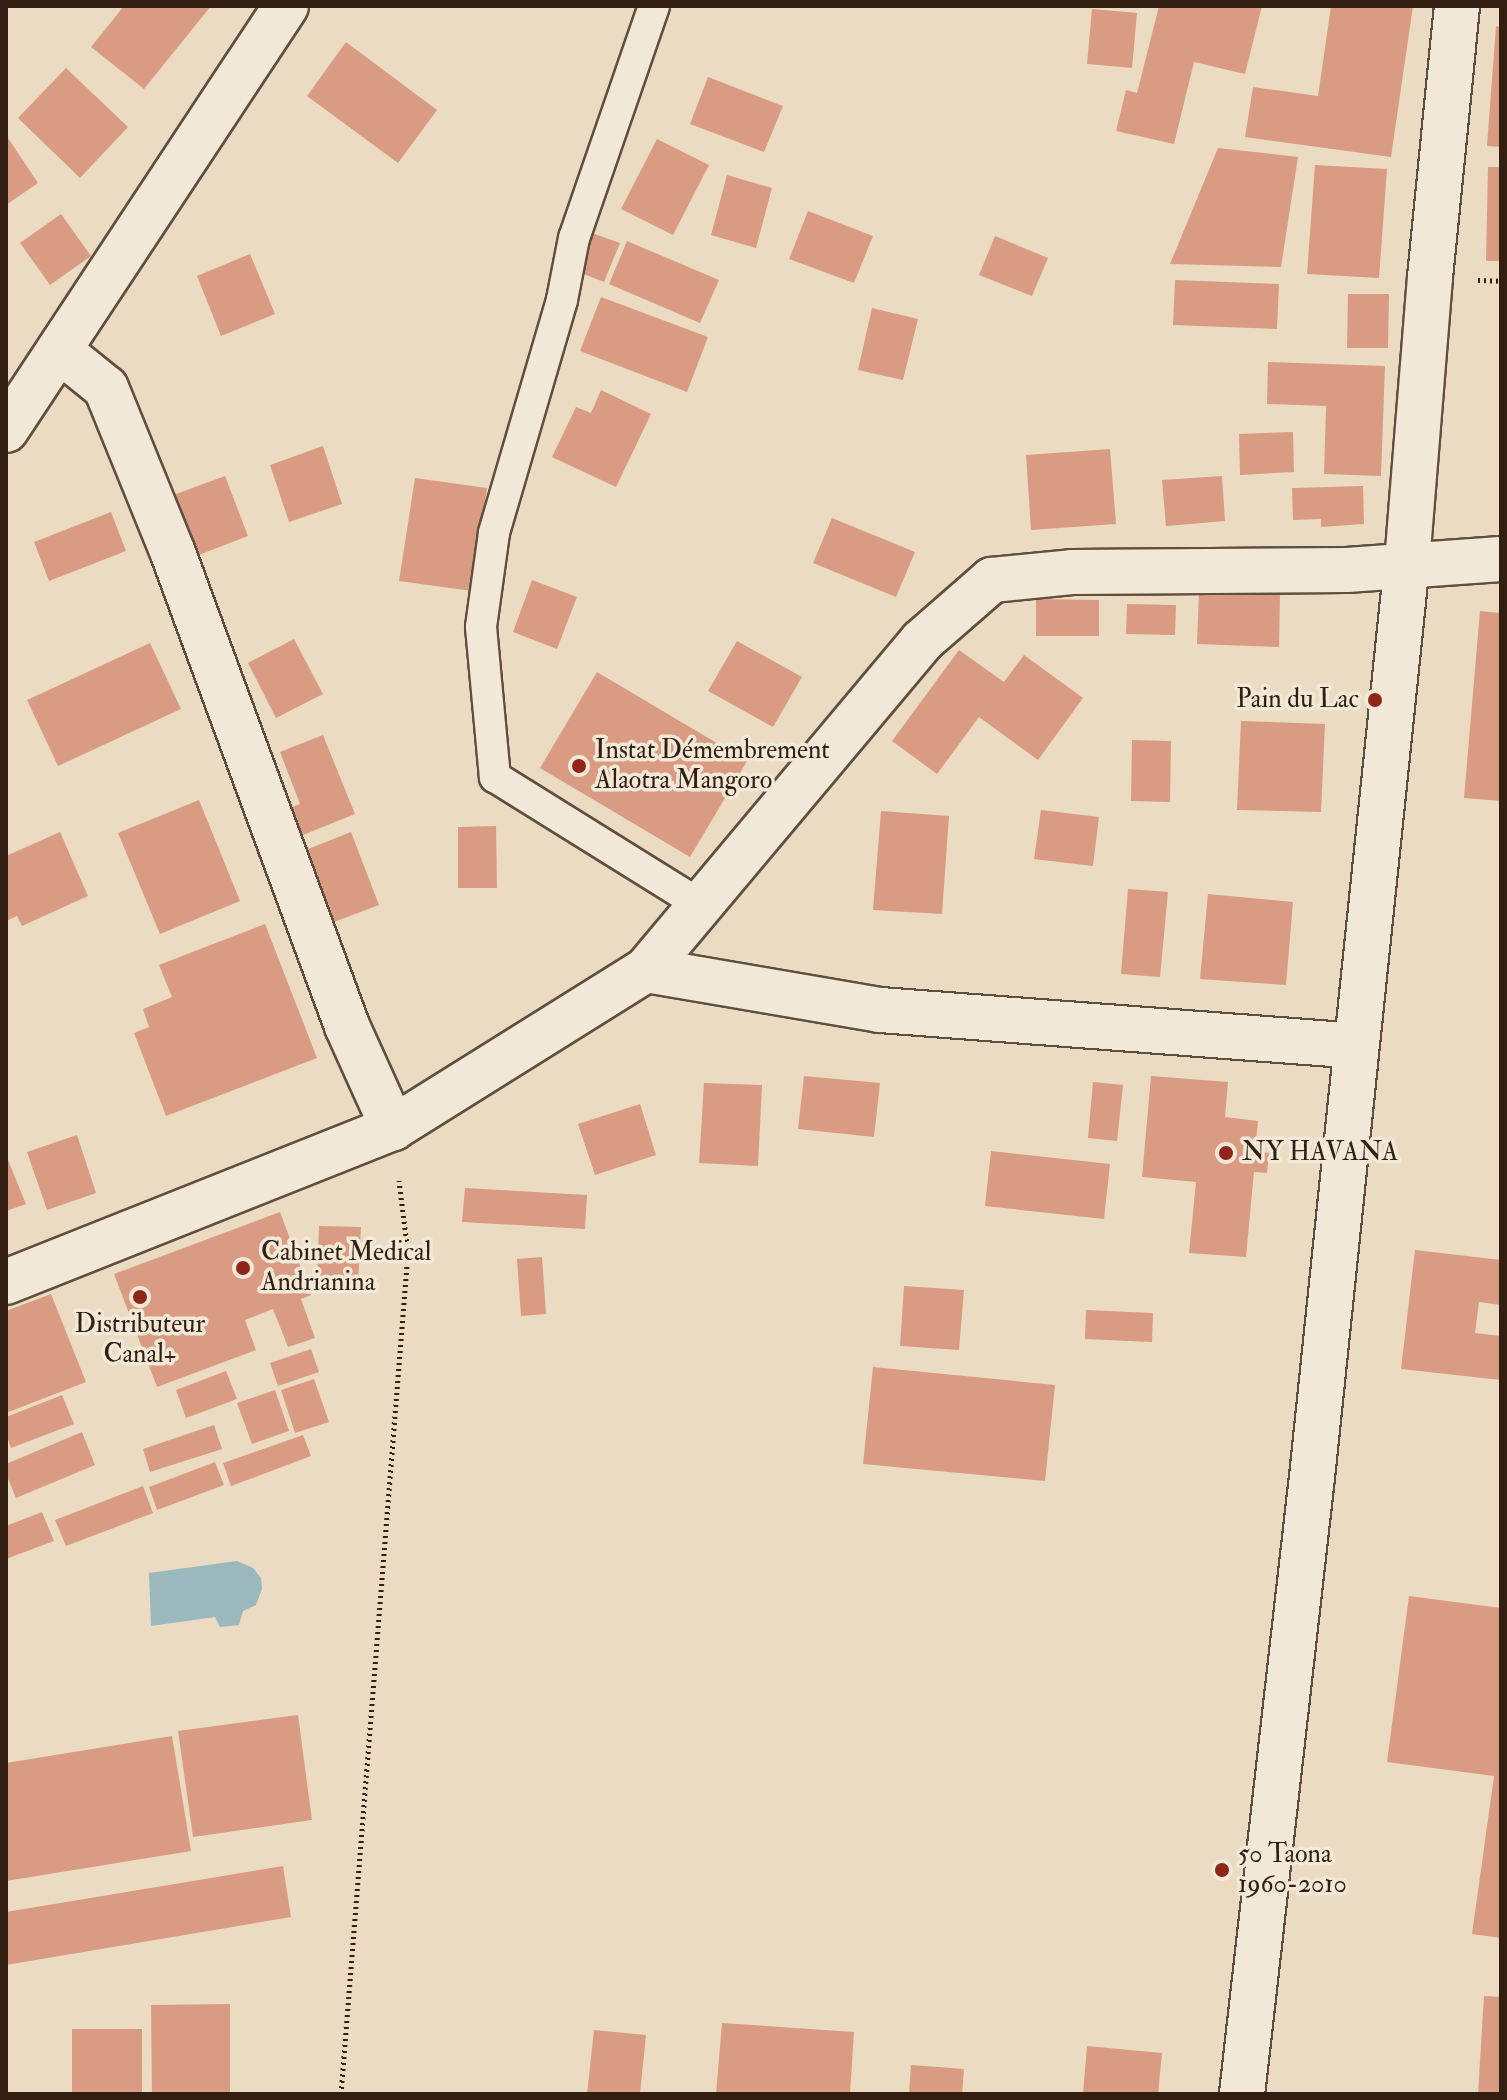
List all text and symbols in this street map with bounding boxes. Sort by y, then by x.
place label: Pain du Lac [1236,684,1359,716]
marker: Pain du Lac [1366,691,1384,709]
place label: Instat Démembrement Alaotra Mangoro [595,735,830,796]
marker: Instat Démembrement Alaotra Mangoro [570,757,588,775]
place label: NY HAVANA [1242,1137,1398,1169]
marker: NY HAVANA [1217,1144,1235,1162]
place label: Cabinet Medical Andrianina [261,1237,431,1298]
marker: Cabinet Medical Andrianina [232,1257,254,1279]
marker: Distributeur Canal+ [131,1288,149,1306]
place label: Distributeur Canal+ [75,1309,205,1370]
place label: 50 Taona 1960-2010 [1238,1839,1347,1900]
marker: 50 Taona 1960-2010 [1213,1861,1231,1879]

